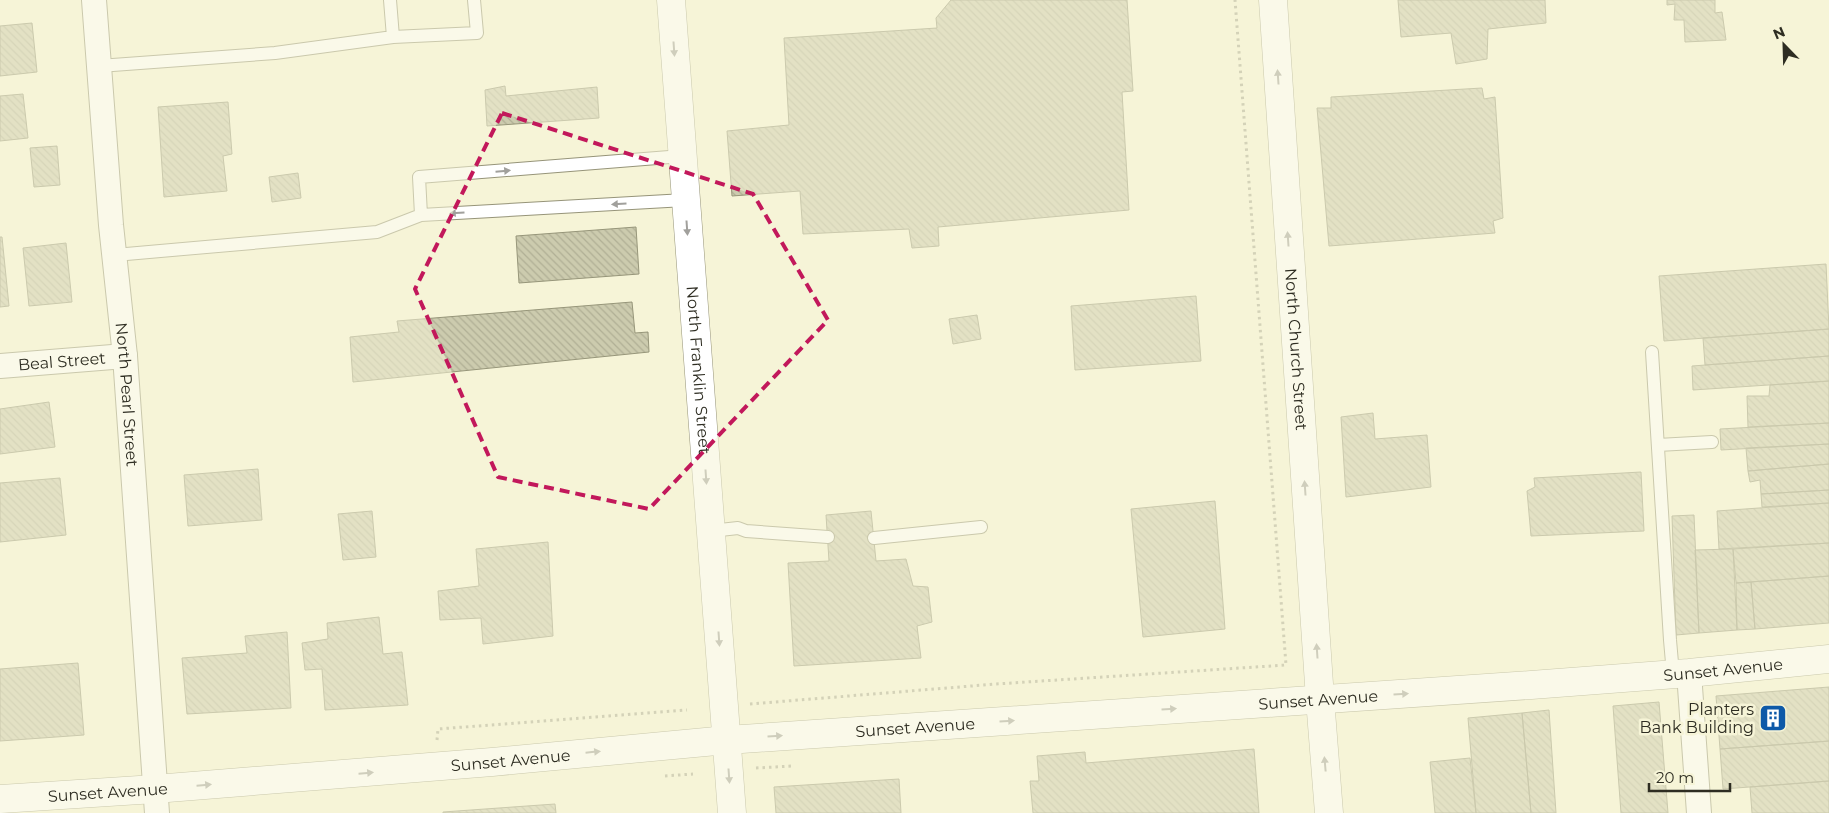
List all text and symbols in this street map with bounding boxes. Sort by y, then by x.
north arrow [1759,20,1809,70]
text: N [1770,23,1788,44]
one-way arrow [671,41,679,57]
one-way arrow [1273,69,1281,85]
one-way arrow [495,166,511,174]
one-way arrow [611,200,627,208]
one-way arrow [449,210,465,218]
one-way arrow [684,220,692,236]
one-way arrow [1284,231,1292,247]
street label: North Church Street [1282,267,1311,432]
street label: North Franklin Street [683,285,715,455]
street label: North Pearl Street [112,321,142,468]
street label: Beal Street [17,348,107,374]
one-way arrow [703,470,711,486]
one-way arrow [1301,480,1309,496]
one-way arrow [715,632,723,648]
one-way arrow [1312,642,1320,658]
street label: Sunset Avenue [1663,654,1784,684]
street label: Sunset Avenue [1258,686,1379,713]
one-way arrow [1394,689,1410,697]
place label: Planters Bank Building [1640,700,1754,737]
building icon: Planters Bank Building [1758,703,1788,733]
one-way arrow [1162,705,1178,713]
street label: Sunset Avenue [855,714,976,741]
one-way arrow [1000,716,1016,724]
one-way arrow [768,732,784,740]
street label: Sunset Avenue [450,745,571,775]
one-way arrow [585,748,601,756]
one-way arrow [1321,756,1329,772]
scale bar [1649,760,1730,792]
one-way arrow [358,768,374,776]
text: 20 m [1656,768,1694,787]
one-way arrow [726,769,734,785]
street label: Sunset Avenue [47,779,168,805]
one-way arrow [196,781,212,789]

